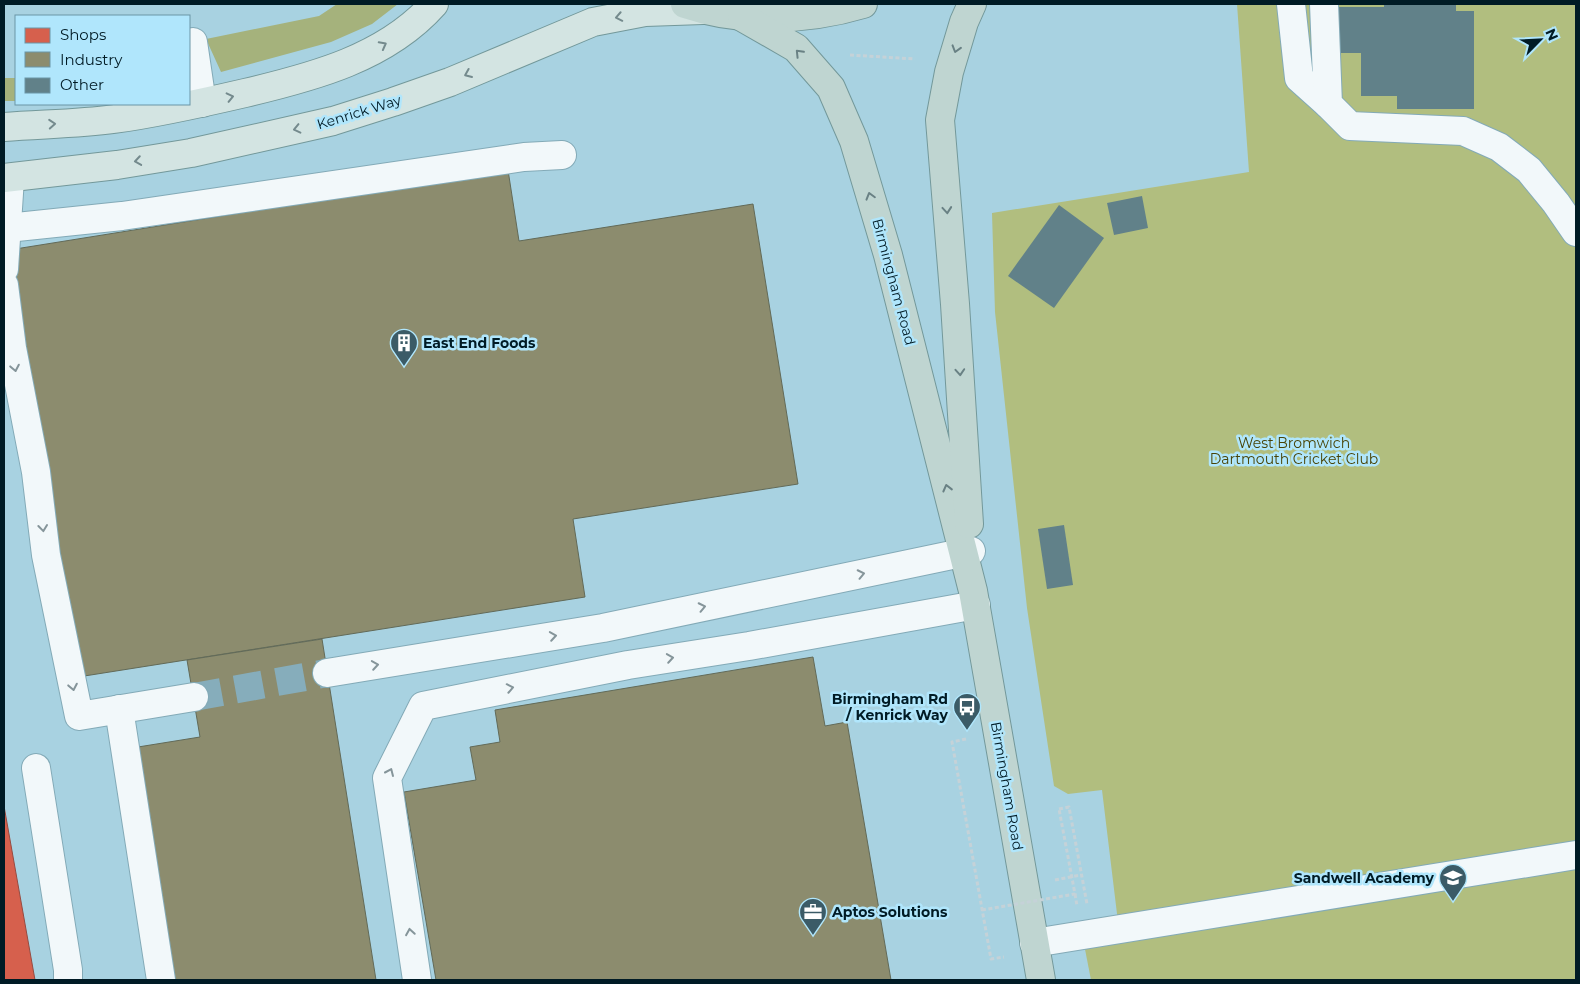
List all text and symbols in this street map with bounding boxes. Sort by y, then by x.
one-way arrow [615,11,624,22]
legend [15,15,190,105]
north arrow [1515,15,1565,65]
text: Shops [60,25,106,44]
text: N [1541,26,1562,44]
one-way arrow [378,41,387,51]
one-way arrow [951,45,961,53]
one-way arrow [796,49,805,58]
text: Industry [60,50,123,69]
one-way arrow [464,68,473,79]
text: Other [60,75,104,94]
street label: Kenrick Way [315,91,404,133]
one-way arrow [226,92,235,102]
one-way arrow [49,118,57,129]
one-way arrow [292,123,301,134]
one-way arrow [133,156,142,166]
one-way arrow [866,192,876,200]
one-way arrow [941,206,952,214]
street label: Birmingham Road [868,217,920,347]
building icon: East End Foods [389,328,419,367]
place label: East End Foods [423,334,536,352]
one-way arrow [10,363,20,372]
one-way arrow [954,368,965,376]
park label: West Bromwich Dartmouth Cricket Club [1210,434,1378,468]
one-way arrow [942,484,953,493]
one-way arrow [37,524,48,532]
one-way arrow [857,570,866,580]
one-way arrow [698,602,706,613]
one-way arrow [549,631,557,641]
one-way arrow [666,653,674,664]
one-way arrow [371,661,380,671]
one-way arrow [67,683,78,692]
one-way arrow [506,684,515,694]
place label: Birmingham Rd / Kenrick Way [832,690,949,724]
bus stop icon: Birmingham Rd / Kenrick Way [952,692,982,731]
street label: Birmingham Road [987,720,1027,852]
one-way arrow [384,768,395,777]
school or university icon: Sandwell Academy [1438,863,1468,902]
place label: Sandwell Academy [1294,869,1435,887]
office icon: Aptos Solutions [798,897,828,936]
place label: Aptos Solutions [831,903,948,921]
one-way arrow [405,928,416,936]

